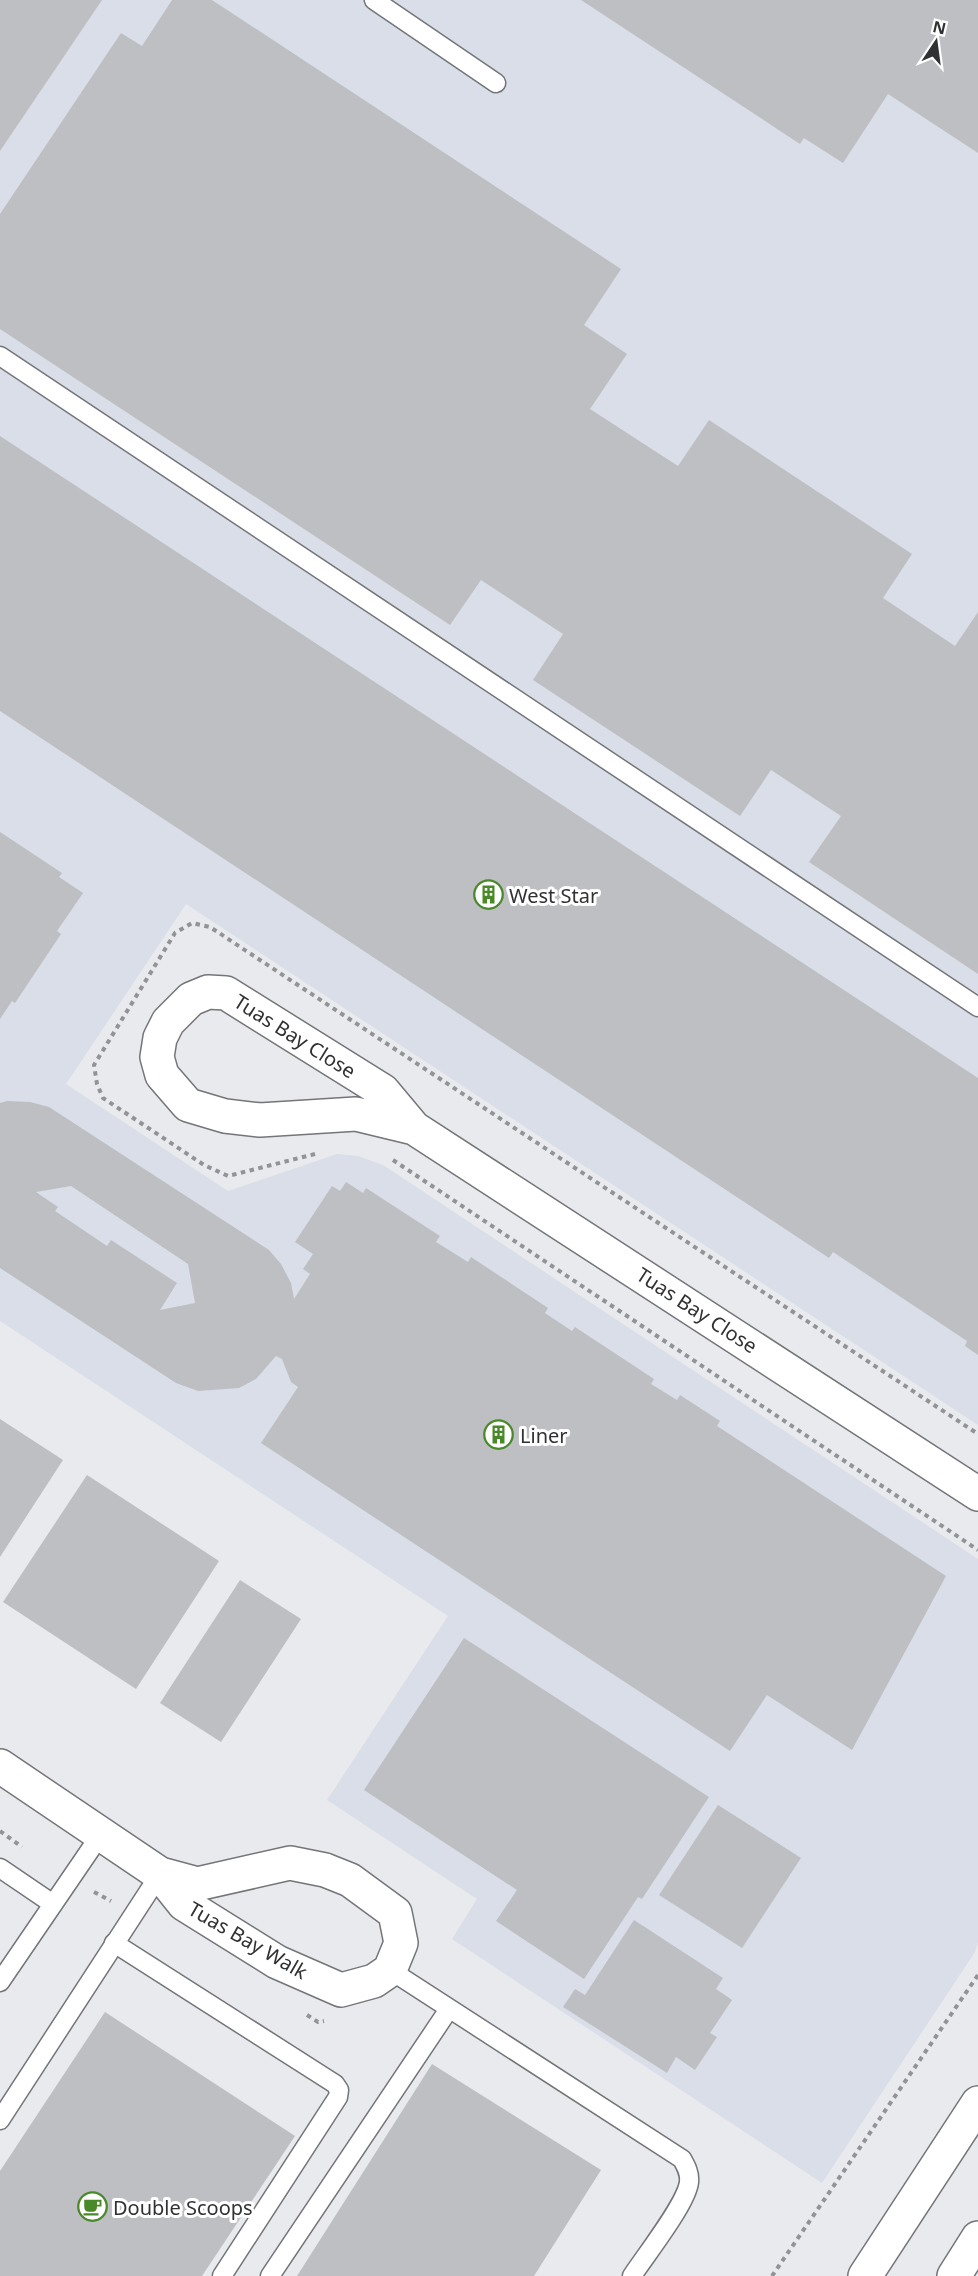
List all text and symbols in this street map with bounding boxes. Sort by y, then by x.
north arrow [906,12,966,72]
text: N [931,15,948,40]
building icon: West Star [472,879,504,911]
place label: West Star [509,882,598,909]
street label: Tuas Bay Close [229,988,361,1084]
street label: Tuas Bay Close [631,1261,763,1359]
building icon: Liner [483,1419,515,1451]
place label: Liner [520,1422,568,1449]
street label: Tuas Bay Walk [183,1895,313,1985]
cafe icon: Double Scoops [76,2191,108,2223]
place label: Double Scoops [113,2194,253,2221]

